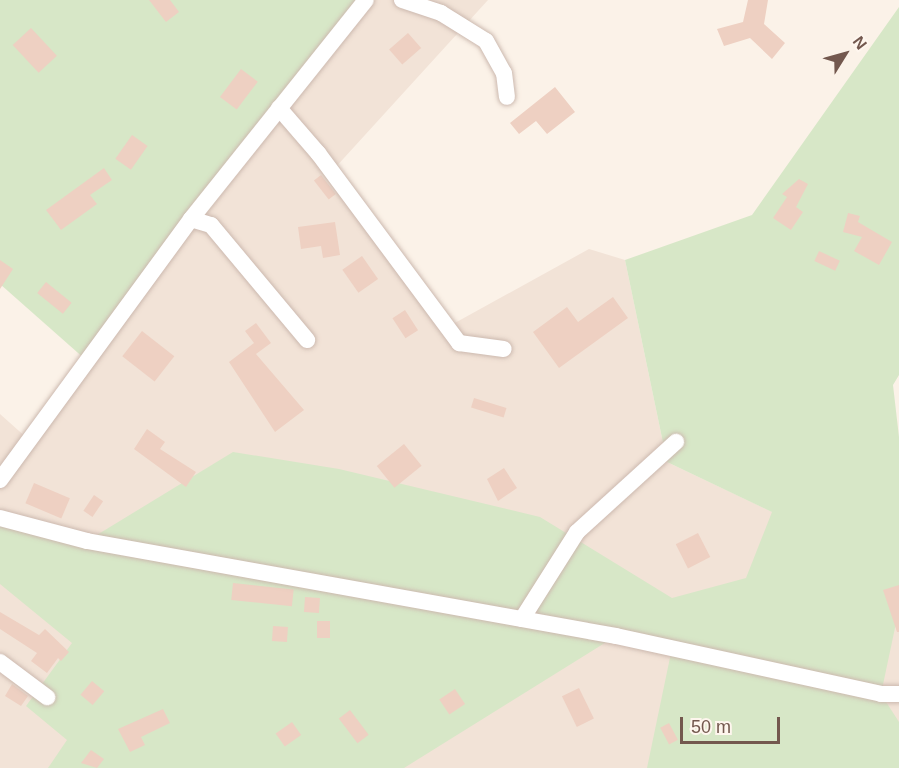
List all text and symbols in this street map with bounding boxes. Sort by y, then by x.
north arrow [815,24,875,84]
text: N [850,33,870,53]
scale bar [683,705,784,743]
text: 50 m [691,717,731,737]

